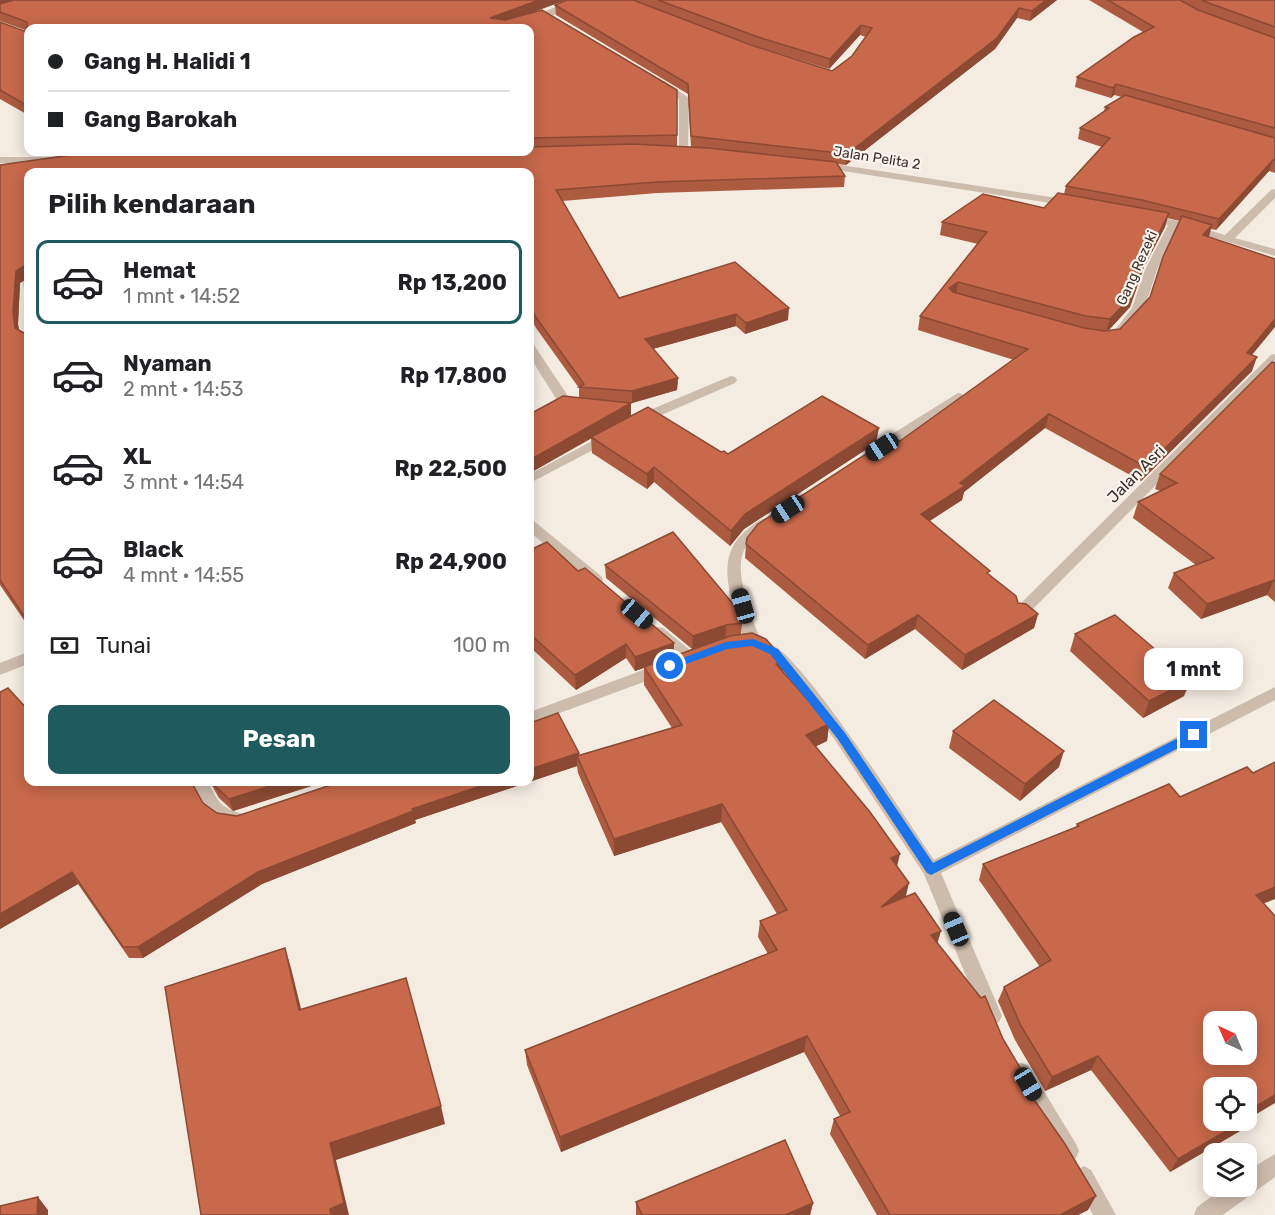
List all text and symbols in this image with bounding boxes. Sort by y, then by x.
text: Gang H. Halidi 1 [84,48,251,75]
text: Gang Barokah [84,106,237,133]
street label: Jalan Pelita 2 [832,143,922,173]
text: Pilih kendaraan [48,188,256,220]
street label: Gang Rezeki [1113,228,1161,308]
icon: car [51,255,105,309]
text: Hemat [123,257,196,284]
text: Rp 13,200 [397,269,507,296]
text: 1 mnt · 14:52 [123,284,240,308]
icon: car [51,348,105,402]
text: Nyaman [123,350,212,377]
text: Rp 17,800 [400,362,507,389]
text: 2 mnt · 14:53 [123,377,244,401]
car [862,430,902,464]
icon: car [51,441,105,495]
street label: Jalan Asri [1103,441,1169,507]
text: XL [123,443,151,470]
text: Rp 22,500 [394,455,507,482]
text: 3 mnt · 14:54 [123,470,244,494]
car [768,492,808,526]
icon: car [51,534,105,588]
text: Black [123,536,184,563]
text: Rp 24,900 [395,548,507,575]
text: 4 mnt · 14:55 [123,563,244,587]
car [729,586,757,626]
car [617,596,657,632]
icon: cash [48,629,81,662]
text: Tunai [96,632,151,659]
text: 100 m [453,633,510,657]
callout: 1 mnt [1144,648,1244,690]
route start [656,652,683,679]
text: 1 mnt [1166,657,1221,681]
button: Pesan [48,705,510,774]
route end [1180,721,1207,748]
car [941,909,971,949]
north arrow [1203,1011,1257,1065]
map controls [1203,1011,1257,1197]
car [1011,1064,1045,1104]
button: locate [1203,1077,1257,1131]
button: layers [1203,1143,1257,1197]

